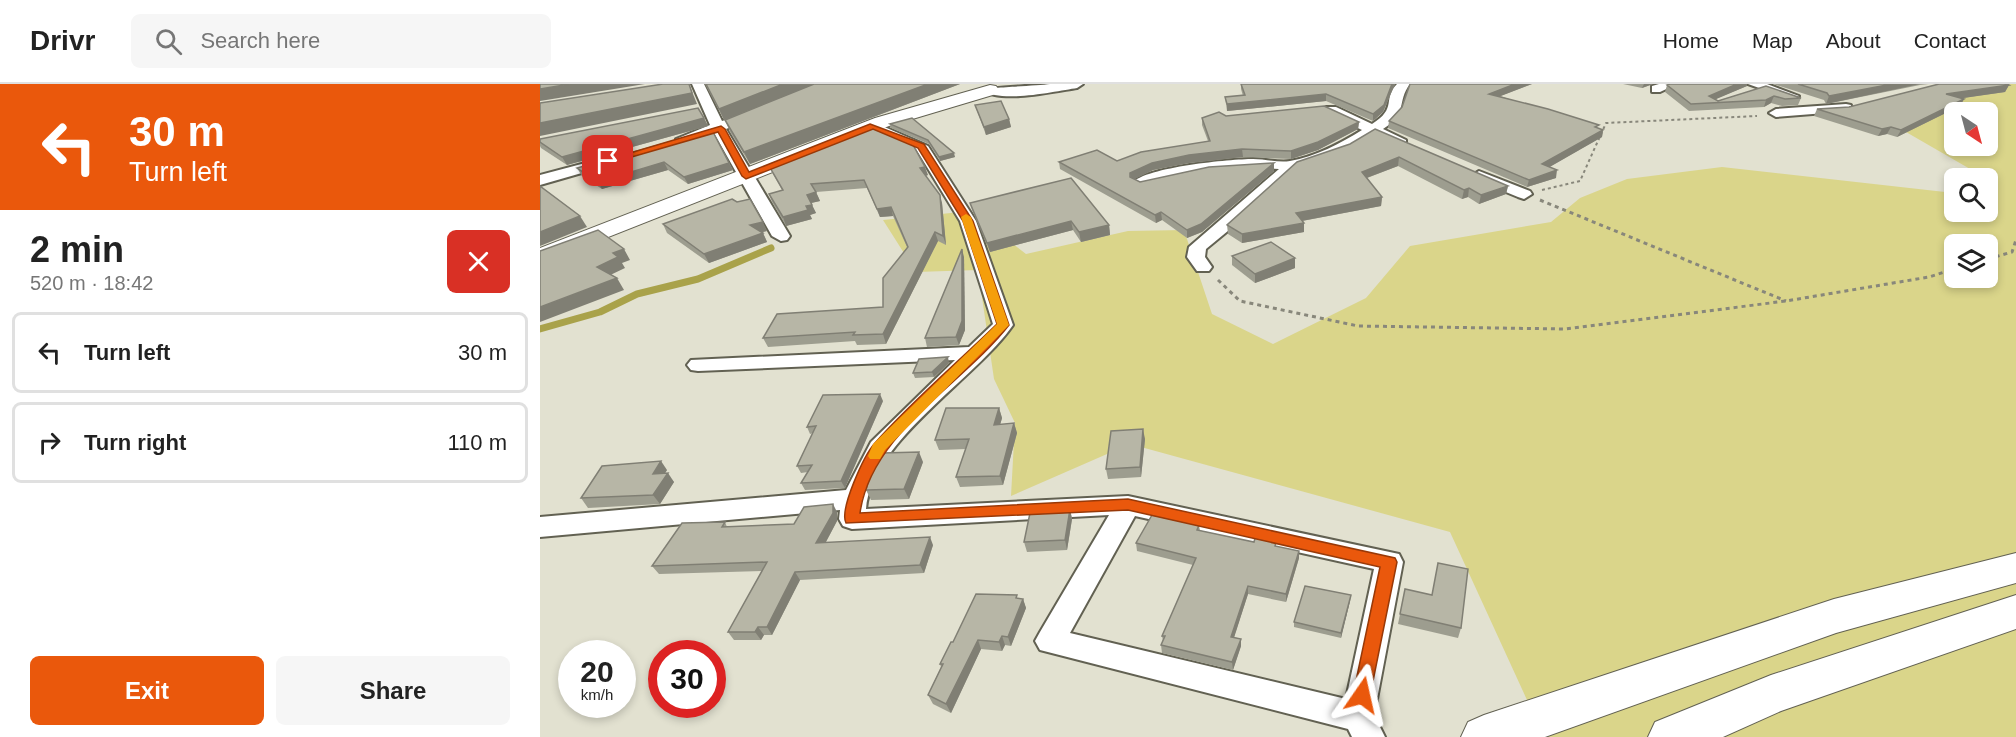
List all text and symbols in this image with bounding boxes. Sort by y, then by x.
search box [131,14,551,68]
text: Drivr [30,25,95,56]
icon: search [152,25,185,58]
text: Search here [200,28,320,53]
text: Home [1663,29,1719,52]
text: Map [1752,29,1793,52]
text: About [1826,29,1881,52]
text: Contact [1914,29,1986,52]
north arrow [1944,102,1998,156]
map controls [1944,102,1998,288]
icon: left [30,108,108,186]
text: 30 m [129,108,225,155]
pin [582,135,633,186]
icon: arrive [591,144,624,177]
text: Turn left [129,157,227,187]
button: search [1944,168,1998,222]
text: 2 min [30,229,124,270]
button: close [447,230,510,293]
button: layers [1944,234,1998,288]
text: 520 m · 18:42 [30,272,153,294]
icon: left [33,336,66,369]
text: Turn left [84,340,170,365]
text: 30 m [458,340,507,365]
icon: right [33,426,66,459]
text: Turn right [84,430,186,455]
text: 110 m [447,430,507,455]
speed limit sign: 30 [648,640,726,718]
text: 20 [580,655,614,688]
button: Exit [30,656,264,725]
button: Share [276,656,510,725]
position arrow [1330,663,1394,727]
text: km/h [581,686,613,703]

